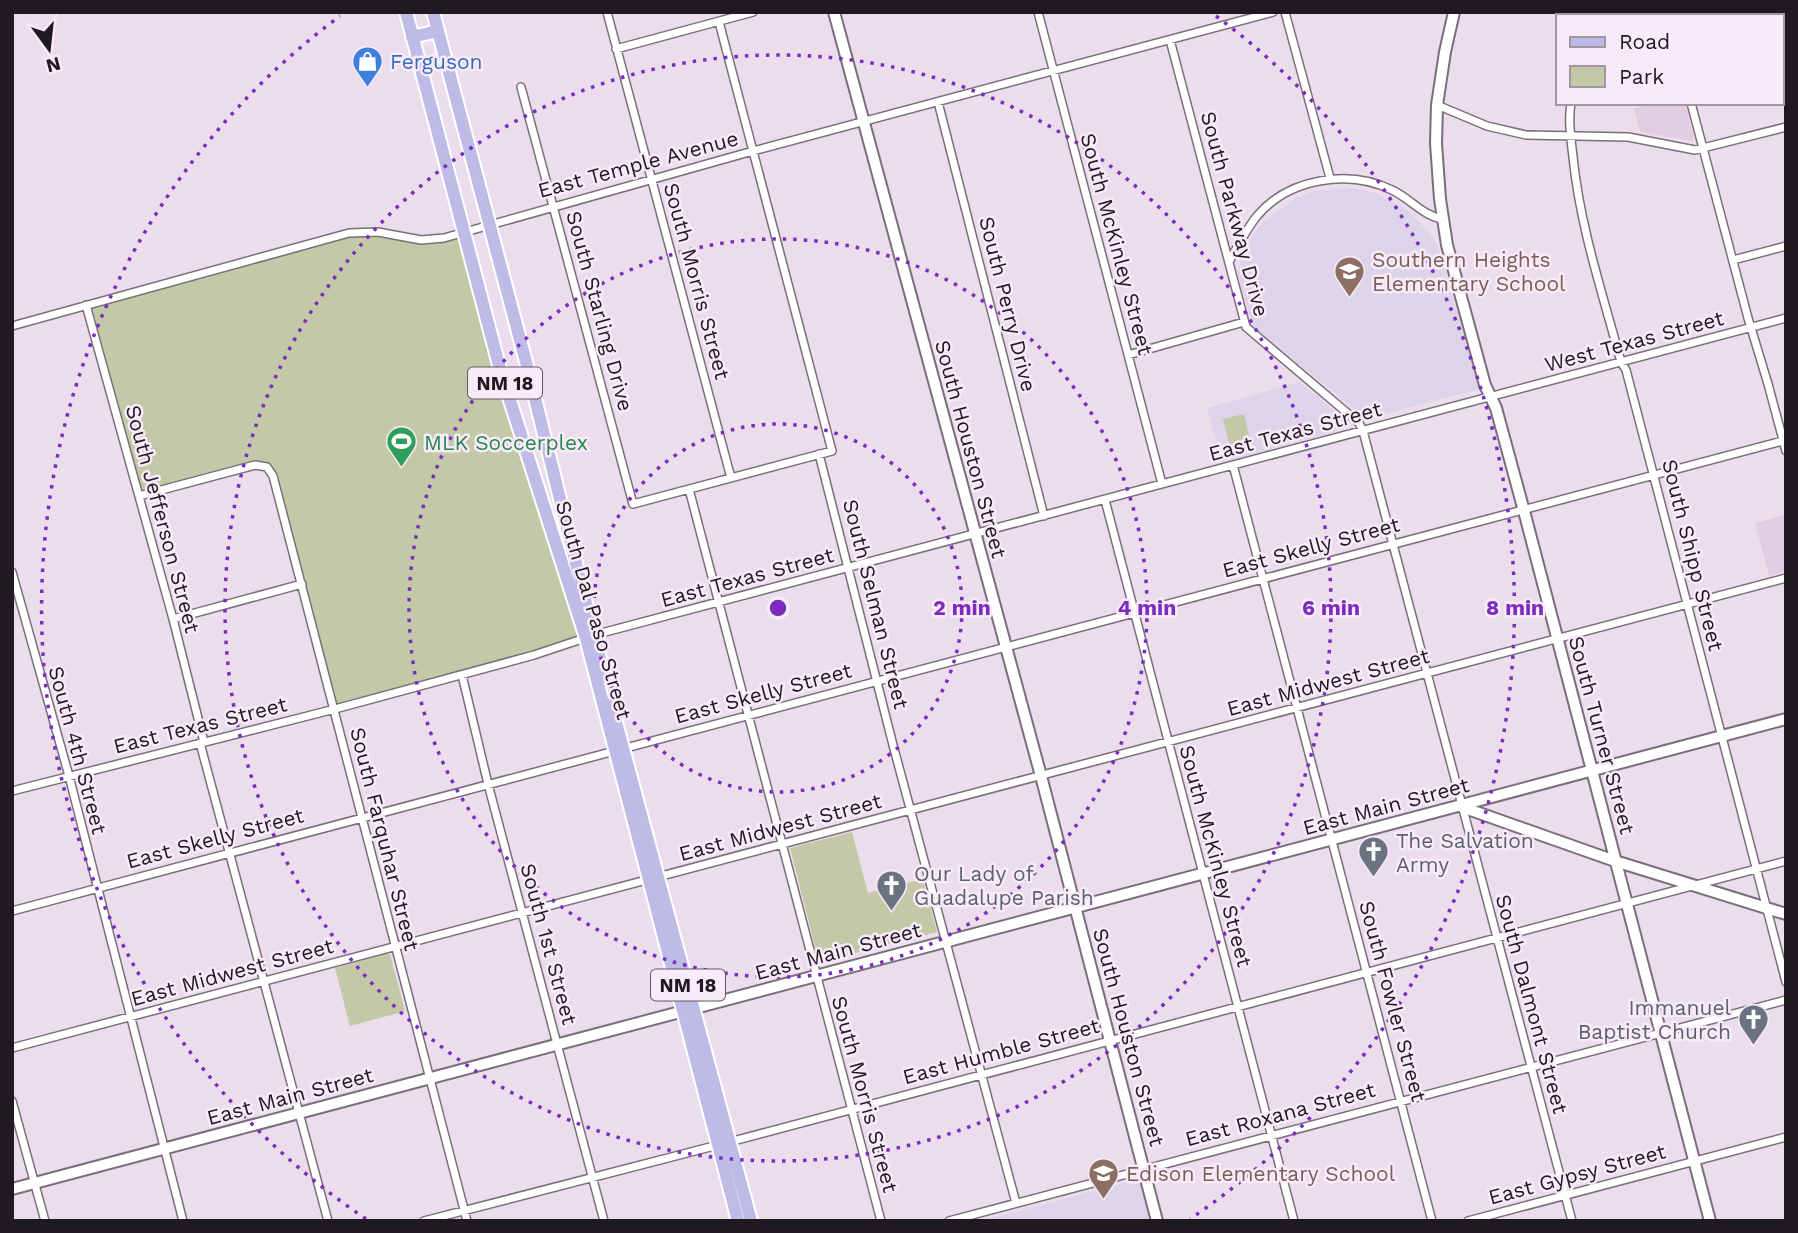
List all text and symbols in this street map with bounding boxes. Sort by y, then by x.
north arrow [14,14,84,84]
legend [1556,14,1784,105]
text: Road [1619,29,1670,54]
shop icon: Ferguson [350,44,384,88]
place label: Ferguson [390,49,483,74]
text: N [43,52,63,78]
text: Park [1619,64,1664,89]
street label: South Parkway Drive [1196,109,1274,319]
street label: East Temple Avenue [535,125,741,203]
street label: South McKinley Street [1075,130,1159,358]
street label: South Morris Street [659,180,735,382]
street label: South Starling Drive [561,208,639,414]
street label: South Perry Drive [974,214,1042,394]
place label: Southern Heights Elementary School [1372,247,1566,296]
school or university icon: Southern Heights Elementary School [1332,254,1366,298]
street label: West Texas Street [1542,305,1726,377]
street label: South Houston Street [930,337,1012,561]
road number: NM 18 [468,368,542,398]
street label: East Texas Street [1206,396,1384,466]
street label: South Jefferson Street [121,402,205,636]
sports icon: MLK Soccerplex [384,425,418,469]
place label: MLK Soccerplex [424,430,588,455]
street label: South Shipp Street [1657,457,1729,654]
street label: South Selman Street [838,497,914,712]
street label: South Dal Paso Street [551,498,637,723]
street label: East Skelly Street [1220,511,1403,583]
street label: East Texas Street [658,542,836,612]
text: 2 min [933,595,991,620]
text: 4 min [1118,595,1176,620]
text: 6 min [1302,595,1360,620]
text: 8 min [1486,595,1544,620]
centre of rings [766,596,790,620]
street label: South Turner Street [1564,633,1641,837]
street label: East Midwest Street [1224,643,1432,721]
street label: East Skelly Street [672,657,855,729]
street label: South 4th Street [44,663,113,837]
street label: East Texas Street [111,691,290,759]
street label: South Farquhar Street [345,725,425,953]
street label: South McKinley Street [1174,742,1258,970]
street label: East Main Street [1300,772,1472,840]
street label: East Midwest Street [676,788,884,866]
street label: East Skelly Street [124,802,307,874]
place label: The Salvation Army [1396,828,1534,877]
church icon: The Salvation Army [1356,835,1390,879]
street label: South 1st Street [515,861,583,1028]
place label: Our Lady of Guadalupe Parish [914,861,1094,910]
church icon: Our Lady of Guadalupe Parish [874,868,908,912]
street label: South Dalmont Street [1491,892,1573,1117]
street label: South Fowler Street [1354,898,1432,1104]
street label: East Main Street [752,917,924,985]
street label: South Houston Street [1088,925,1170,1149]
street label: East Midwest Street [128,933,336,1011]
road number: NM 18 [651,970,725,1001]
street label: South Morris Street [827,993,903,1195]
place label: Immanuel Baptist Church [1578,995,1732,1044]
church icon: Immanuel Baptist Church [1737,1002,1771,1046]
street label: East Humble Street [900,1013,1102,1089]
street label: East Main Street [204,1062,376,1130]
street label: East Roxana Street [1182,1077,1378,1151]
street label: East Gypsy Street [1486,1138,1669,1210]
school or university icon: Edison Elementary School [1086,1156,1120,1200]
place label: Edison Elementary School [1126,1161,1396,1186]

